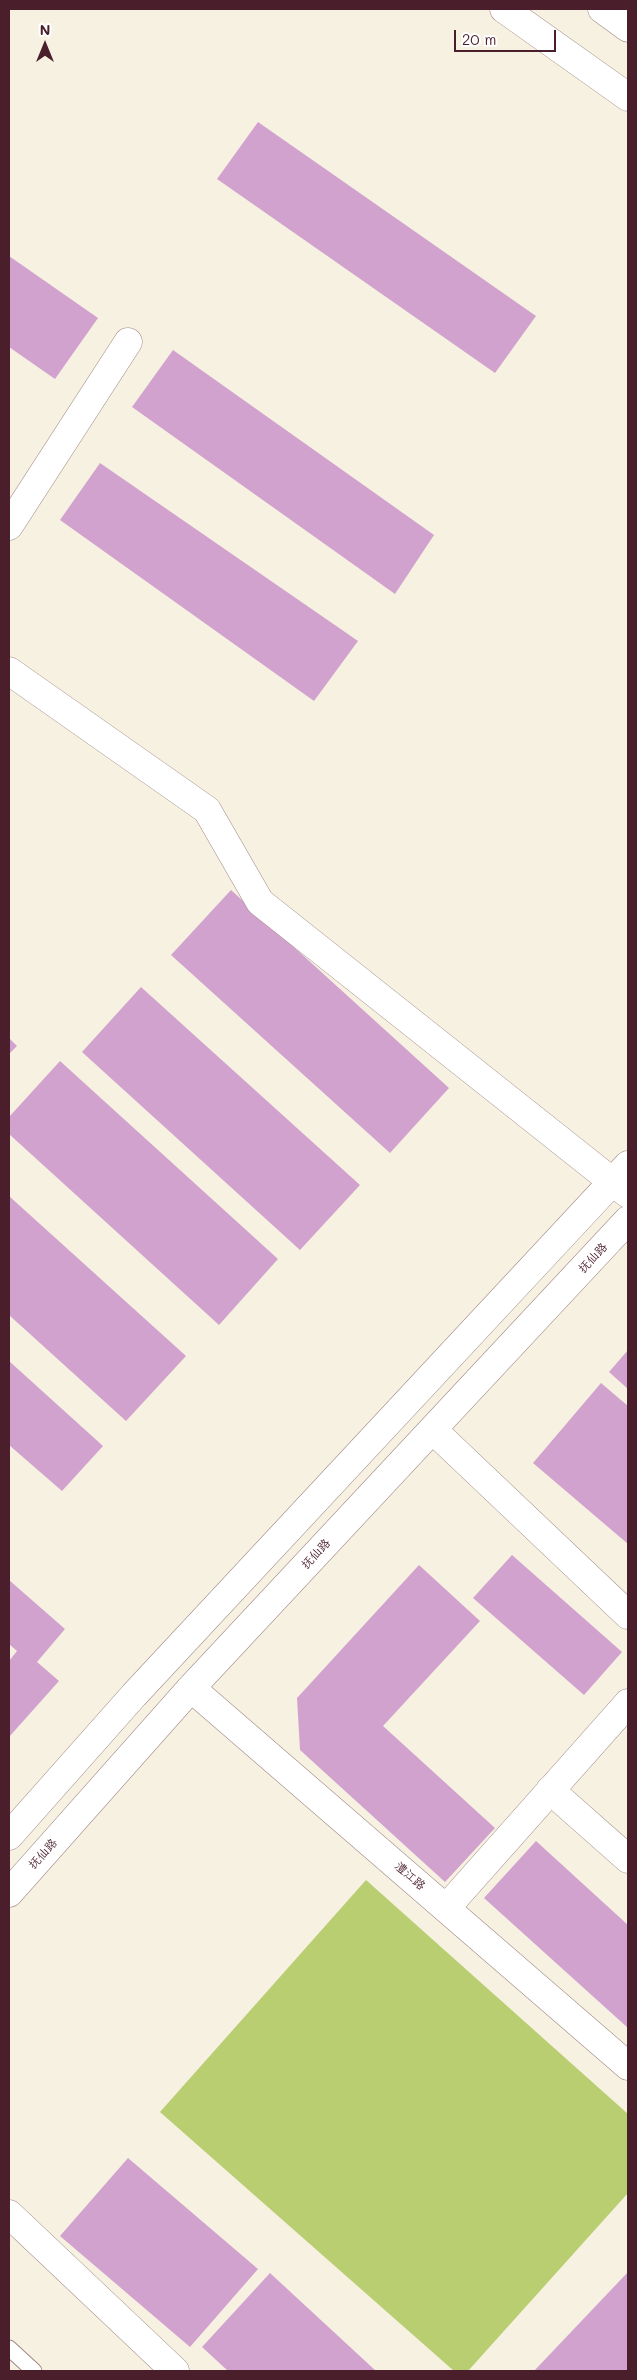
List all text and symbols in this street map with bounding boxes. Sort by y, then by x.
north arrow [20,20,70,70]
text: N [40,20,50,39]
scale bar [457,20,560,52]
text: 20 m [462,29,496,49]
street label: 抚仙路 [575,1240,611,1276]
street label: 抚仙路 [298,1536,334,1572]
street label: 抚仙路 [26,1836,60,1872]
street label: 澧江路 [392,1859,428,1893]

